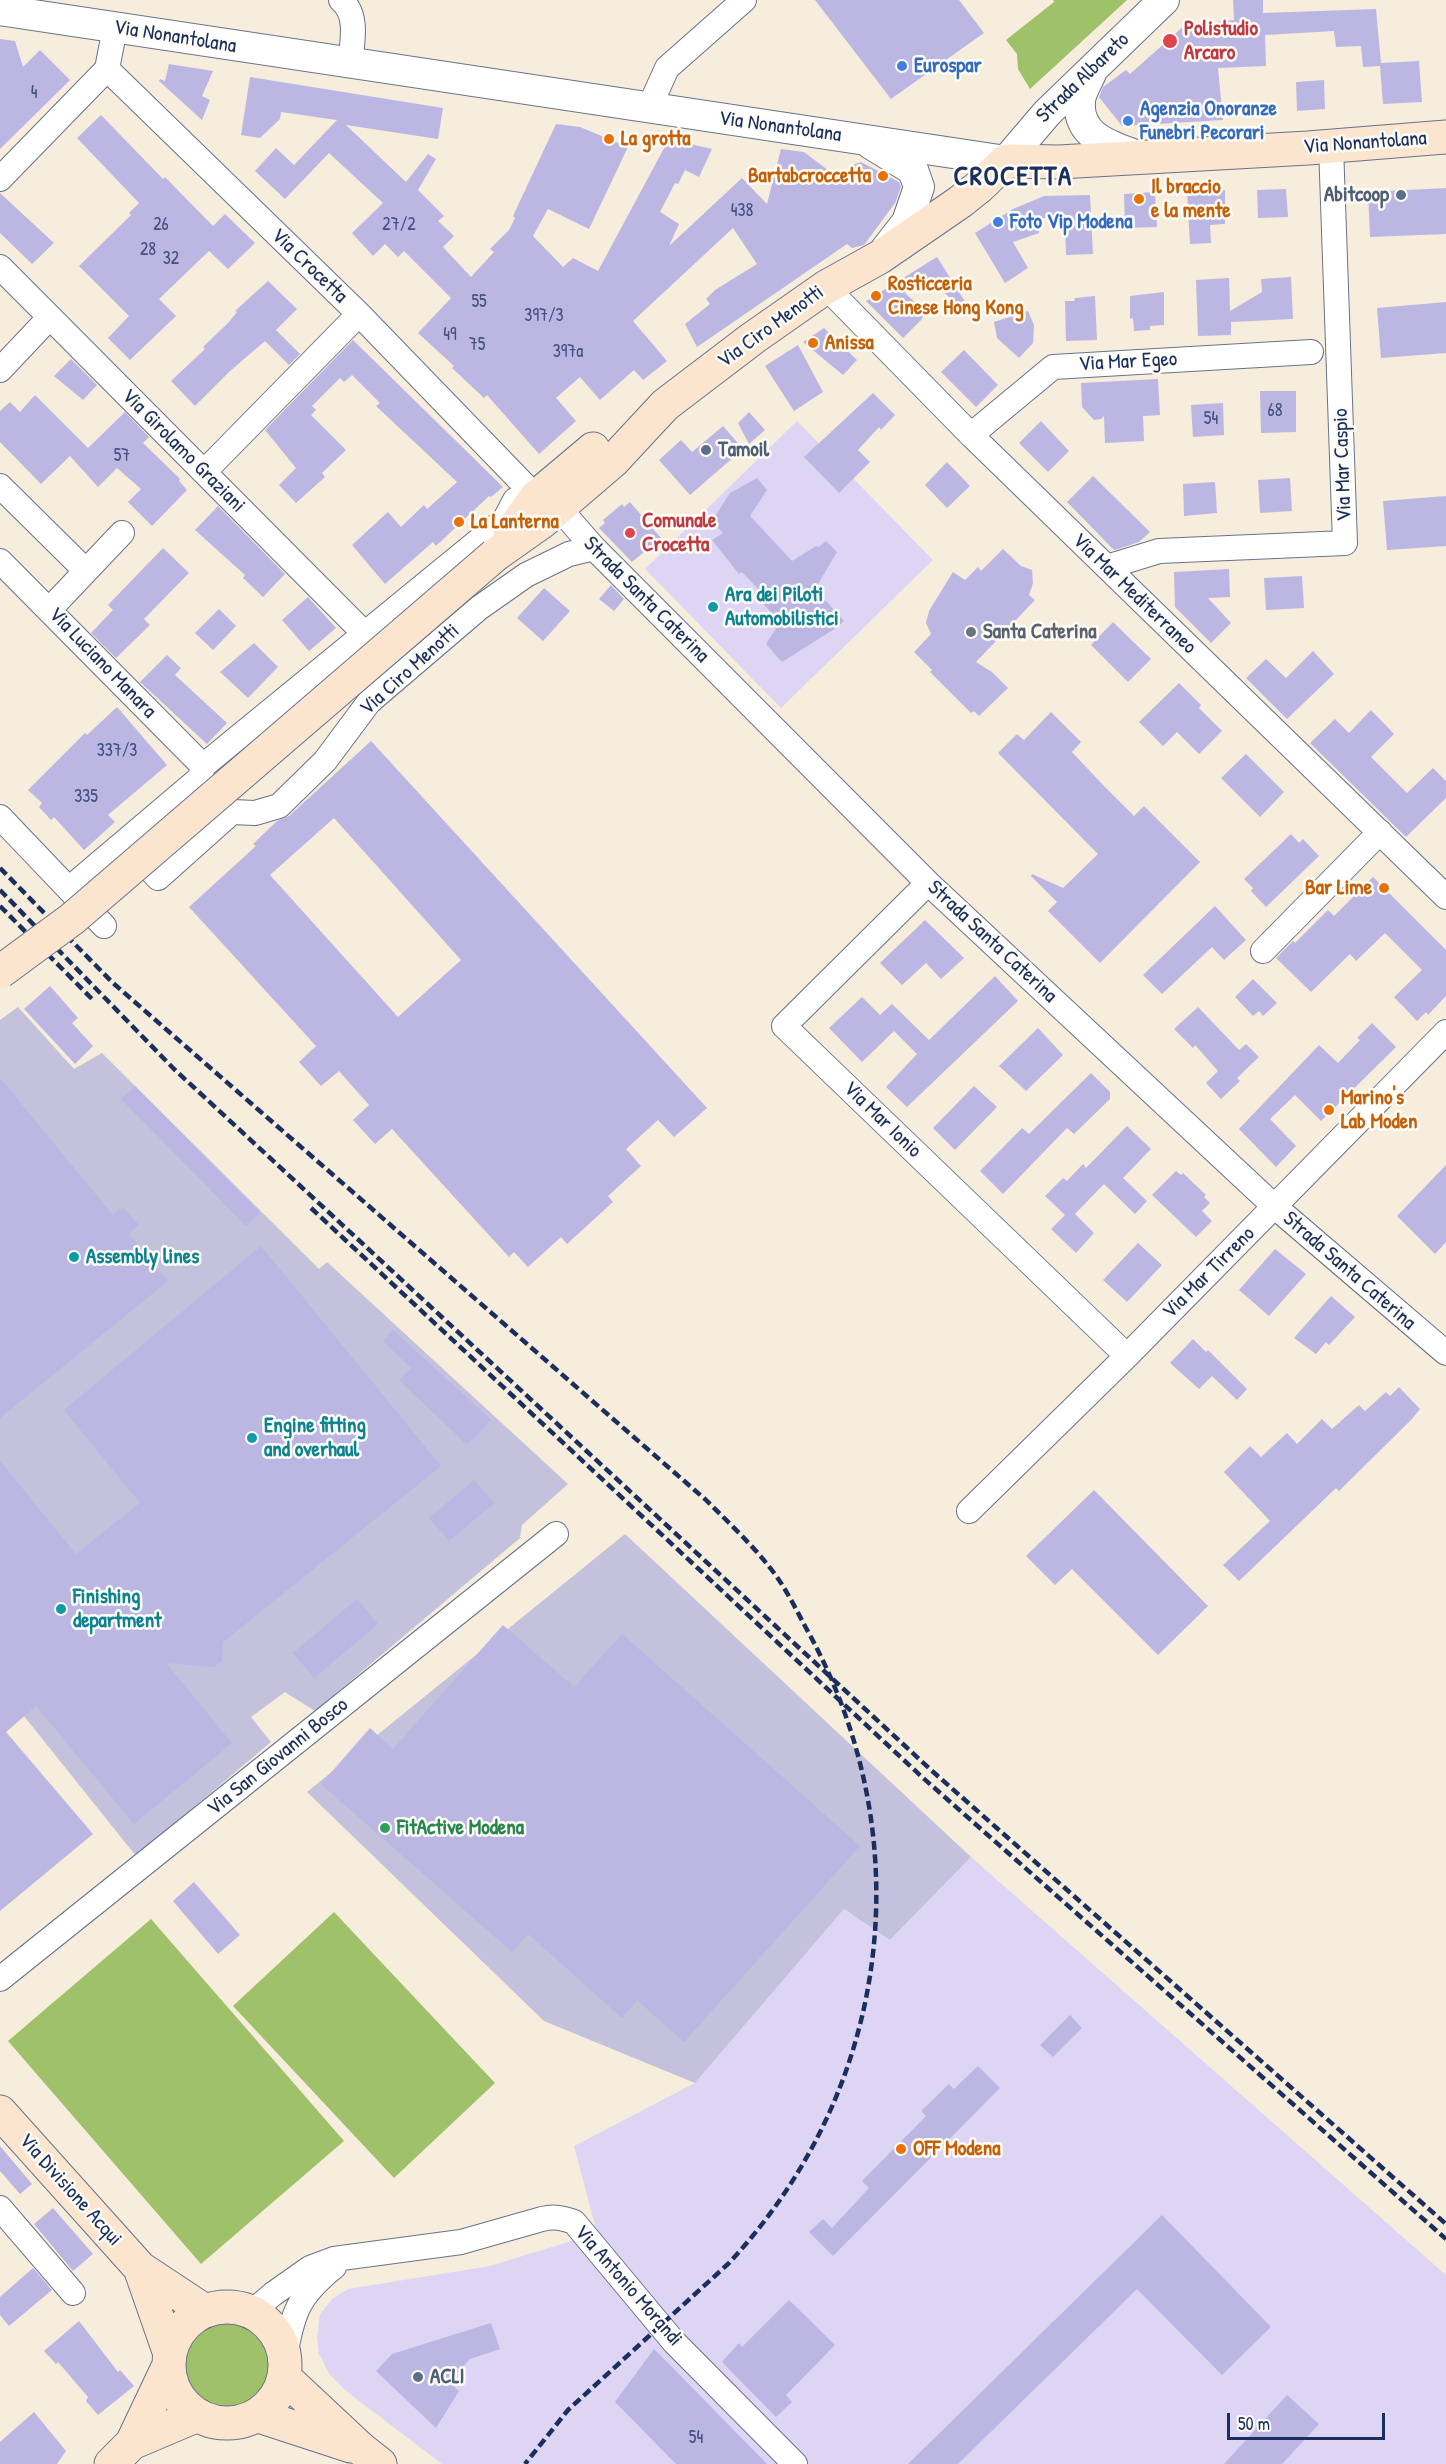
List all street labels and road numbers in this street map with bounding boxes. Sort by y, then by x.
street label: Via Nonantolana [112,15,238,59]
street label: Strada Albareto [1031,28,1135,128]
street label: Via Nonantolana [717,106,843,148]
street label: Via Nonantolana [1302,126,1428,160]
street label: Via Crocetta [265,223,353,309]
street label: Via Ciro Menotti [713,280,829,374]
street label: Via Mar Egeo [1078,347,1178,377]
street label: Via Girolamo Graziani [116,384,250,518]
street label: Via Mar Caspio [1328,408,1358,522]
street label: Via Mar Mediterraneo [1067,528,1201,660]
street label: Strada Santa Caterina [578,532,714,668]
street label: Via Luciano Manara [43,602,161,724]
street label: Via Ciro Menotti [355,619,465,721]
street label: Strada Santa Caterina [922,876,1062,1008]
street label: Via Mar Ionio [838,1076,926,1164]
street label: Strada Santa Caterina [1277,1206,1421,1336]
street label: Via Mar Tirreno [1158,1222,1260,1324]
street label: Via San Giovanni Bosco [202,1692,354,1822]
street label: Via Divisione Acqui [13,2129,127,2251]
street label: Via Antonio Morandi [569,2220,687,2352]

